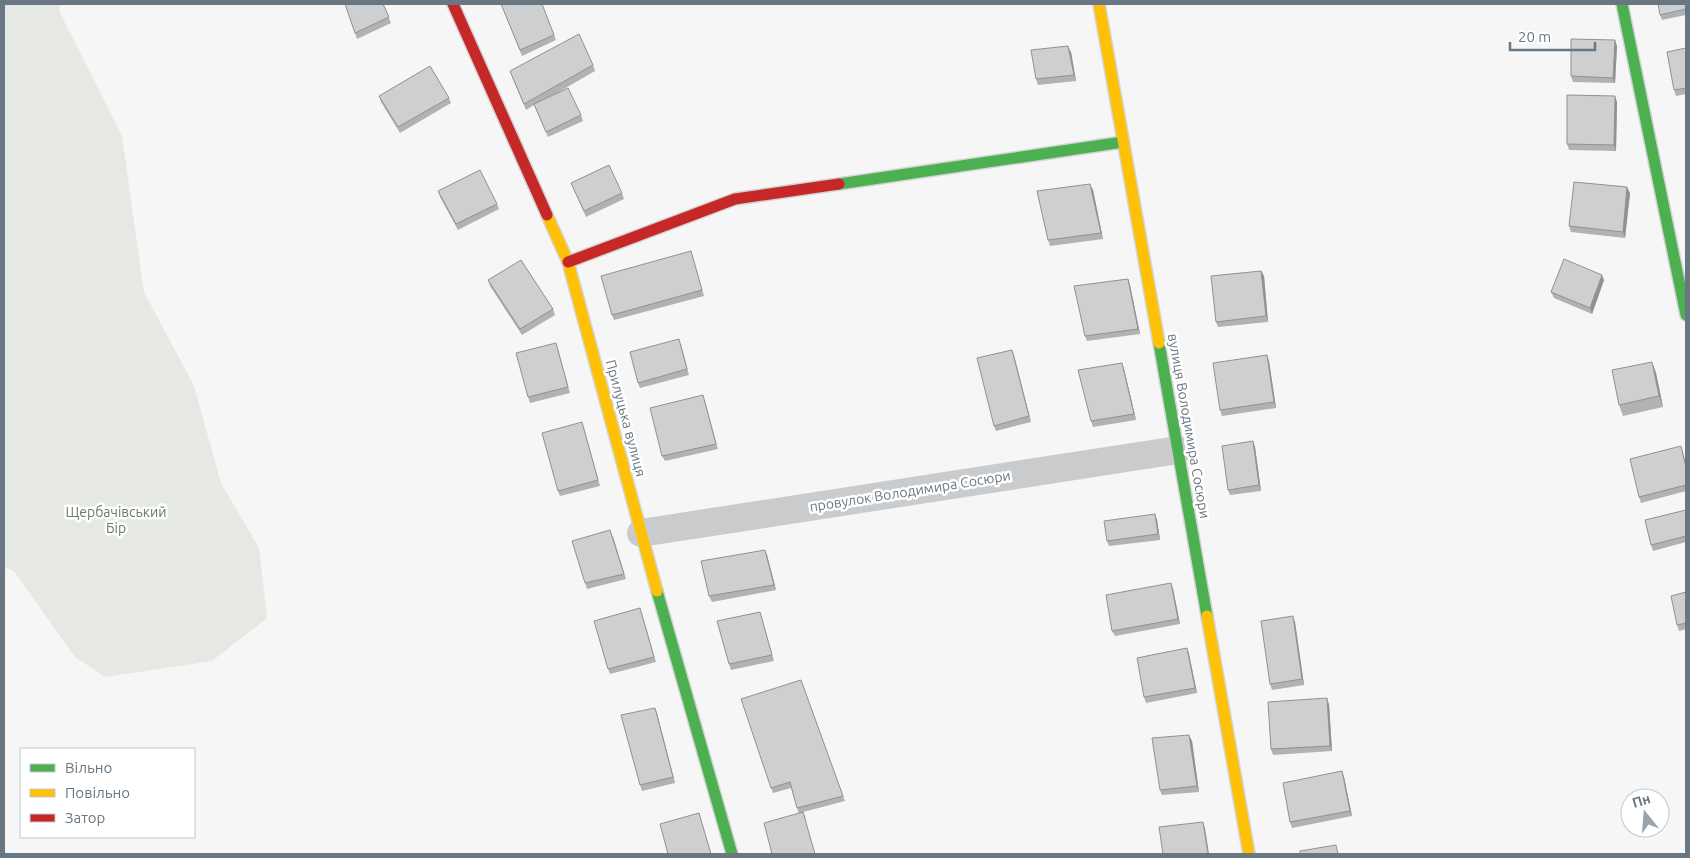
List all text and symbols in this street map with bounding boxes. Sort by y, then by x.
scale bar [1510,20,1595,52]
text: 20 m [1518,28,1551,45]
street label: вулиця Володимира Сосюри [1165,332,1213,520]
street label: Прилуцька вулиця [603,358,649,478]
street label: провулок Володимира Сосюри [808,467,1012,515]
park label: Щербачівський Бір [65,504,167,536]
legend [20,748,195,838]
text: Вільно [65,759,112,776]
text: Повільно [65,784,130,801]
north arrow [1620,788,1670,838]
text: Пн [1630,790,1652,811]
text: Затор [65,809,105,826]

